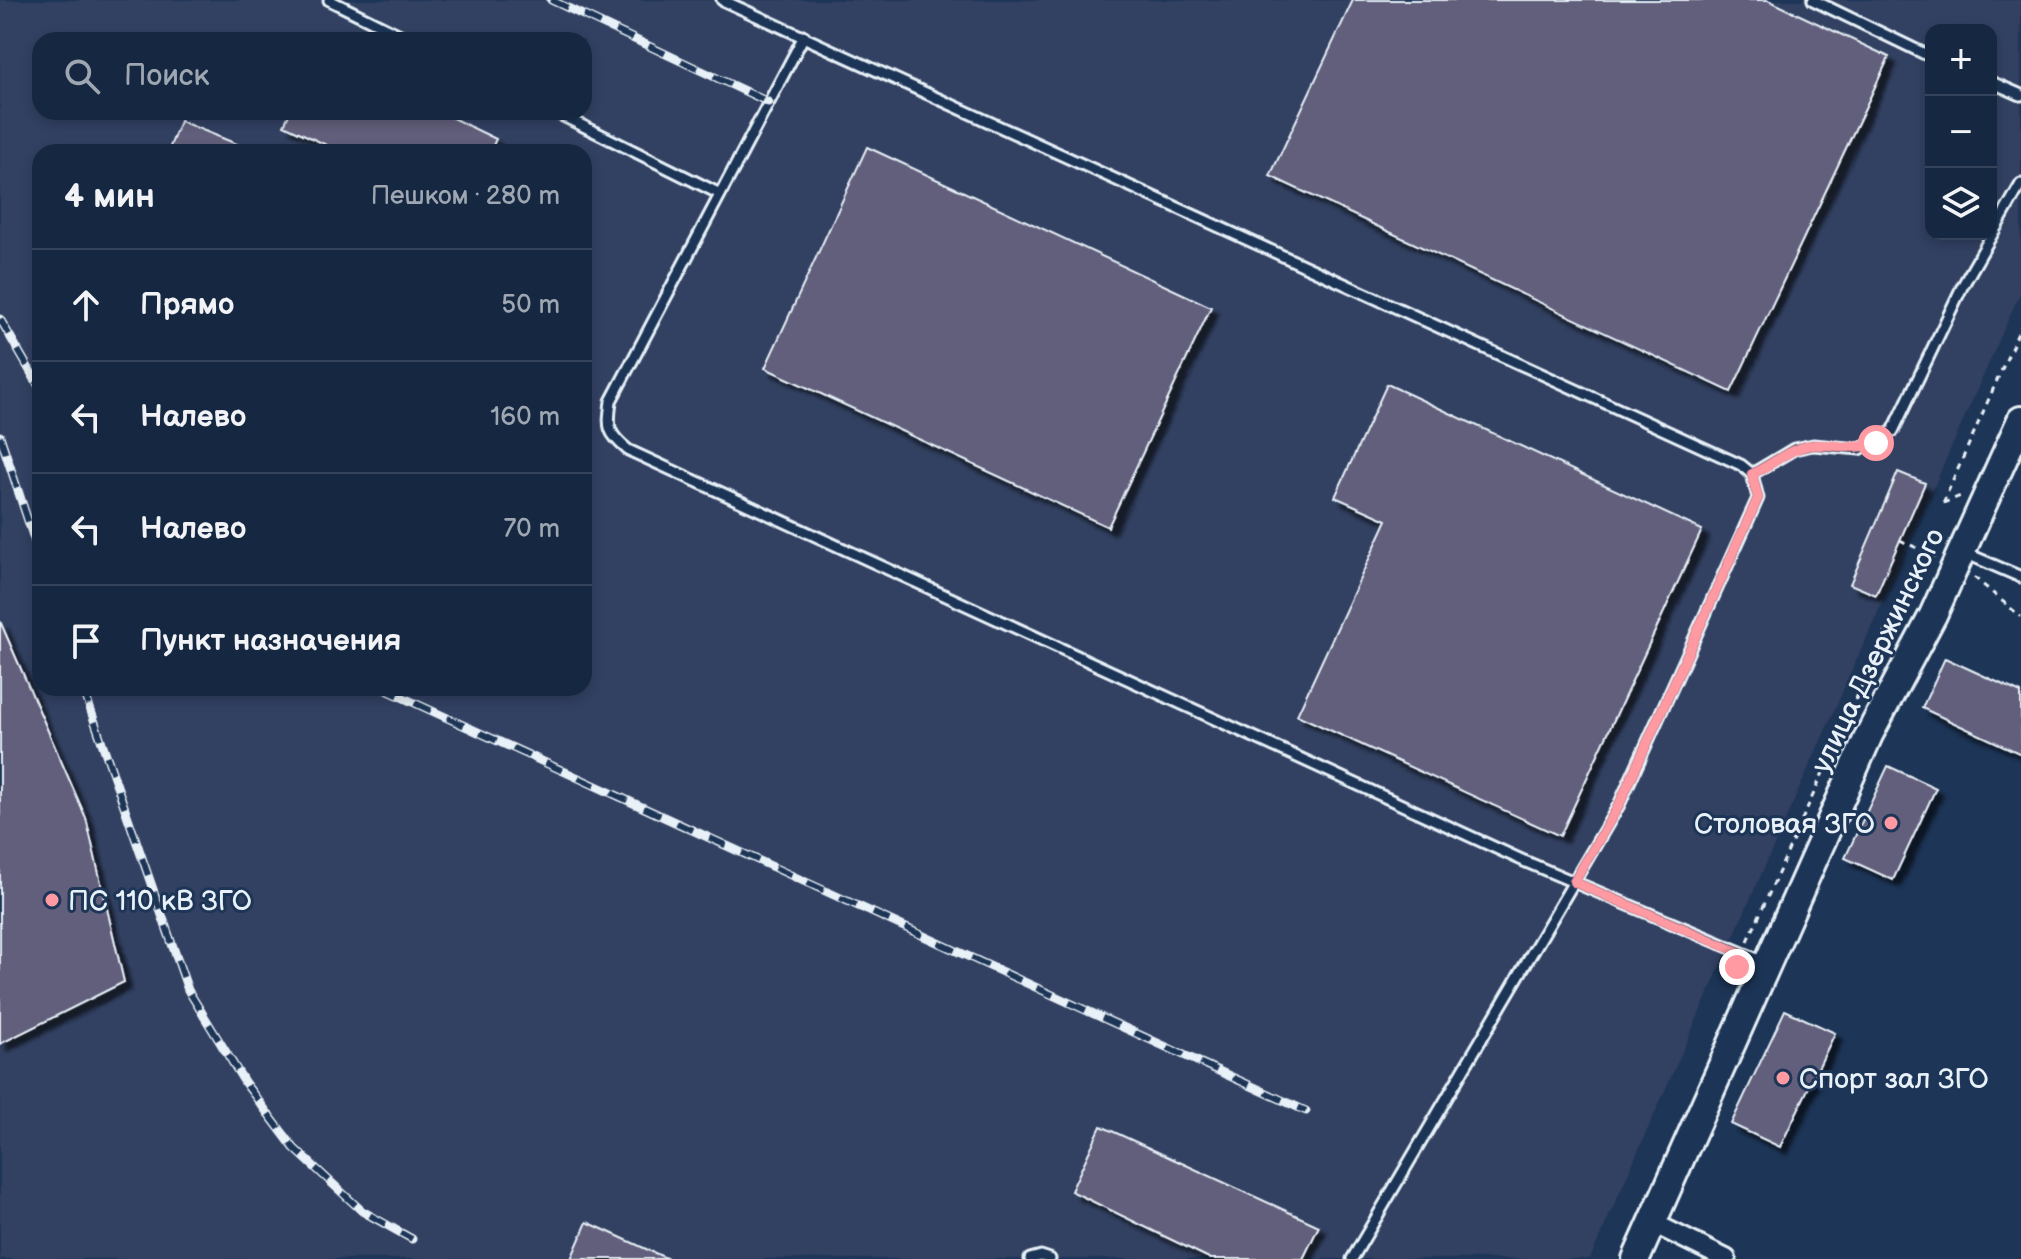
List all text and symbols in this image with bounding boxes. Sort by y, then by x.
map controls [1925,24,1997,240]
button: + [1925,24,1997,96]
search box [32,32,592,120]
icon: search [60,54,104,98]
text: Поиск [124,58,210,94]
button: − [1925,96,1997,168]
button: layers [1925,168,1997,240]
text: 4 мин [64,176,155,217]
text: Пешком · 280 m [371,181,560,212]
icon: ahead [64,283,108,327]
text: Прямо [140,287,234,323]
text: 50 m [501,290,560,321]
icon: left [64,395,108,439]
text: Налево [140,399,246,435]
text: 160 m [490,402,560,433]
route start [1858,425,1894,461]
icon: left [64,507,108,551]
text: Налево [140,511,246,547]
text: 70 m [503,514,560,545]
street label: улица Дзержинского [1805,523,1952,778]
icon: arrive [64,619,108,663]
text: Пункт назначения [140,623,401,659]
place label: Столовая ЗГО [1694,808,1875,841]
marker: Столовая ЗГО [1882,814,1900,832]
place label: ПС 110 кВ ЗГО [68,885,252,918]
marker: ПС 110 кВ ЗГО [43,891,61,909]
route end [1719,949,1755,985]
place label: Спорт зал ЗГО [1799,1063,1989,1096]
marker: Спорт зал ЗГО [1774,1069,1792,1087]

